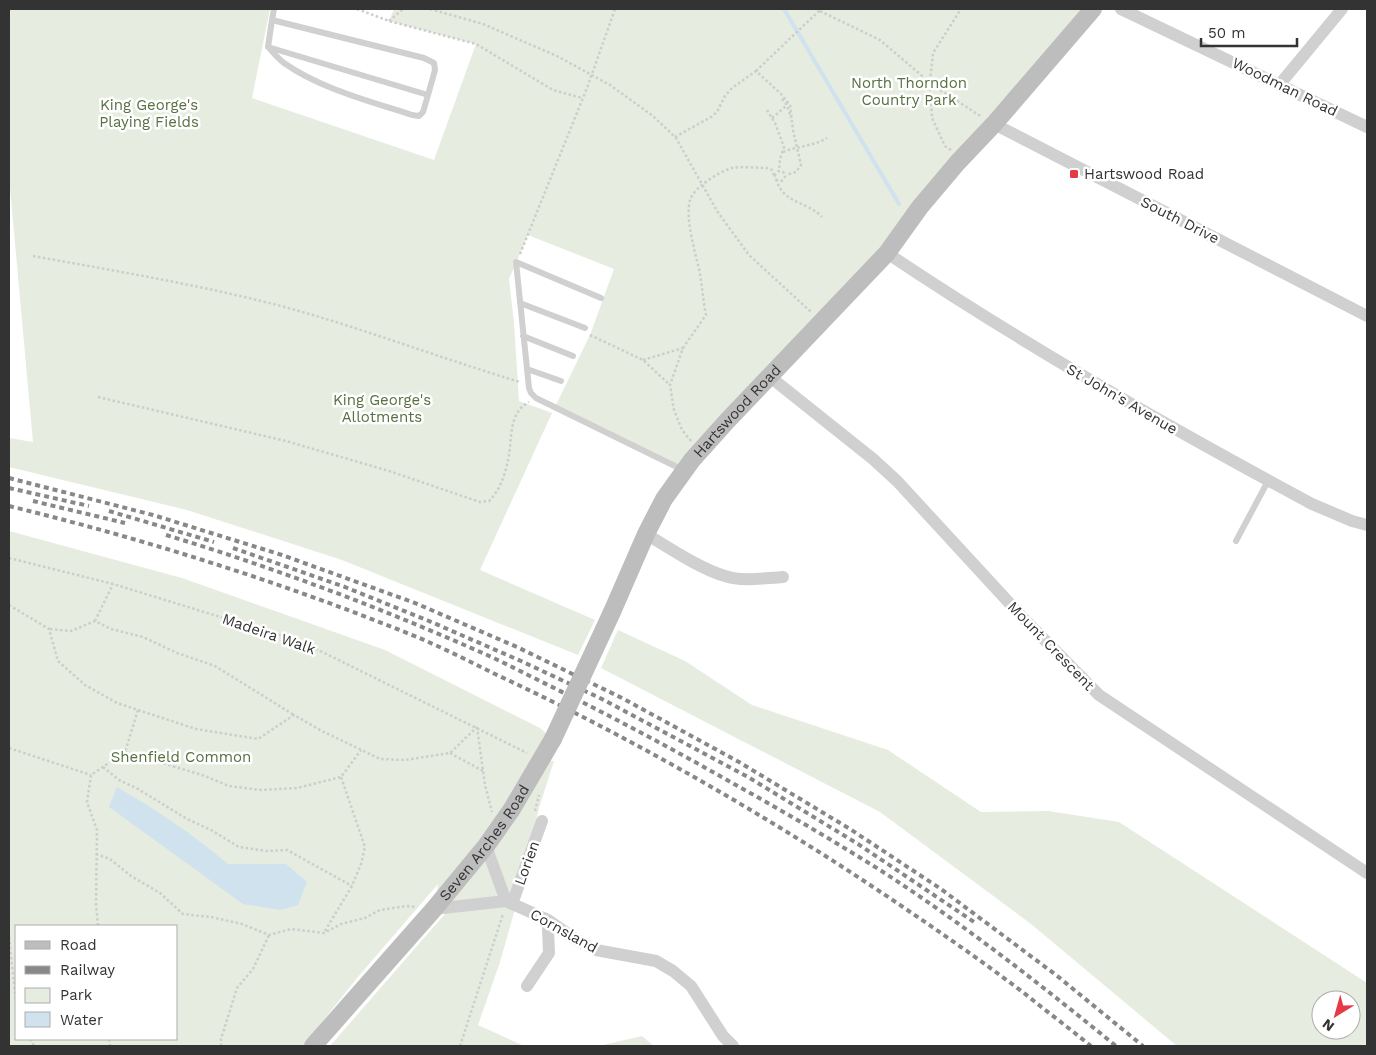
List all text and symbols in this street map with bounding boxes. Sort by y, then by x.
scale bar [1201,15,1297,47]
text: 50 m [1208,24,1245,42]
street label: Woodman Road [1229,54,1341,120]
park label: North Thorndon Country Park [851,74,967,109]
park label: King George's Playing Fields [99,96,199,131]
place label: Hartswood Road [1084,165,1204,183]
marker: Hartswood Road [1068,168,1080,180]
street label: South Drive [1138,192,1222,248]
street label: St John's Avenue [1063,360,1181,438]
street label: Hartswood Road [690,361,785,461]
park label: King George's Allotments [333,391,431,426]
street label: Mount Crescent [1004,598,1099,695]
street label: Madeira Walk [220,610,318,659]
park label: Shenfield Common [111,748,251,766]
street label: Seven Arches Road [435,782,533,905]
street label: Lorien [511,838,543,888]
street label: Cornsland [527,905,601,957]
legend [15,925,178,1040]
text: Road [60,936,97,954]
text: Railway [60,961,115,979]
text: Park [60,986,93,1004]
north arrow [1311,990,1361,1040]
text: Water [60,1011,103,1029]
text: N [1319,1016,1337,1035]

